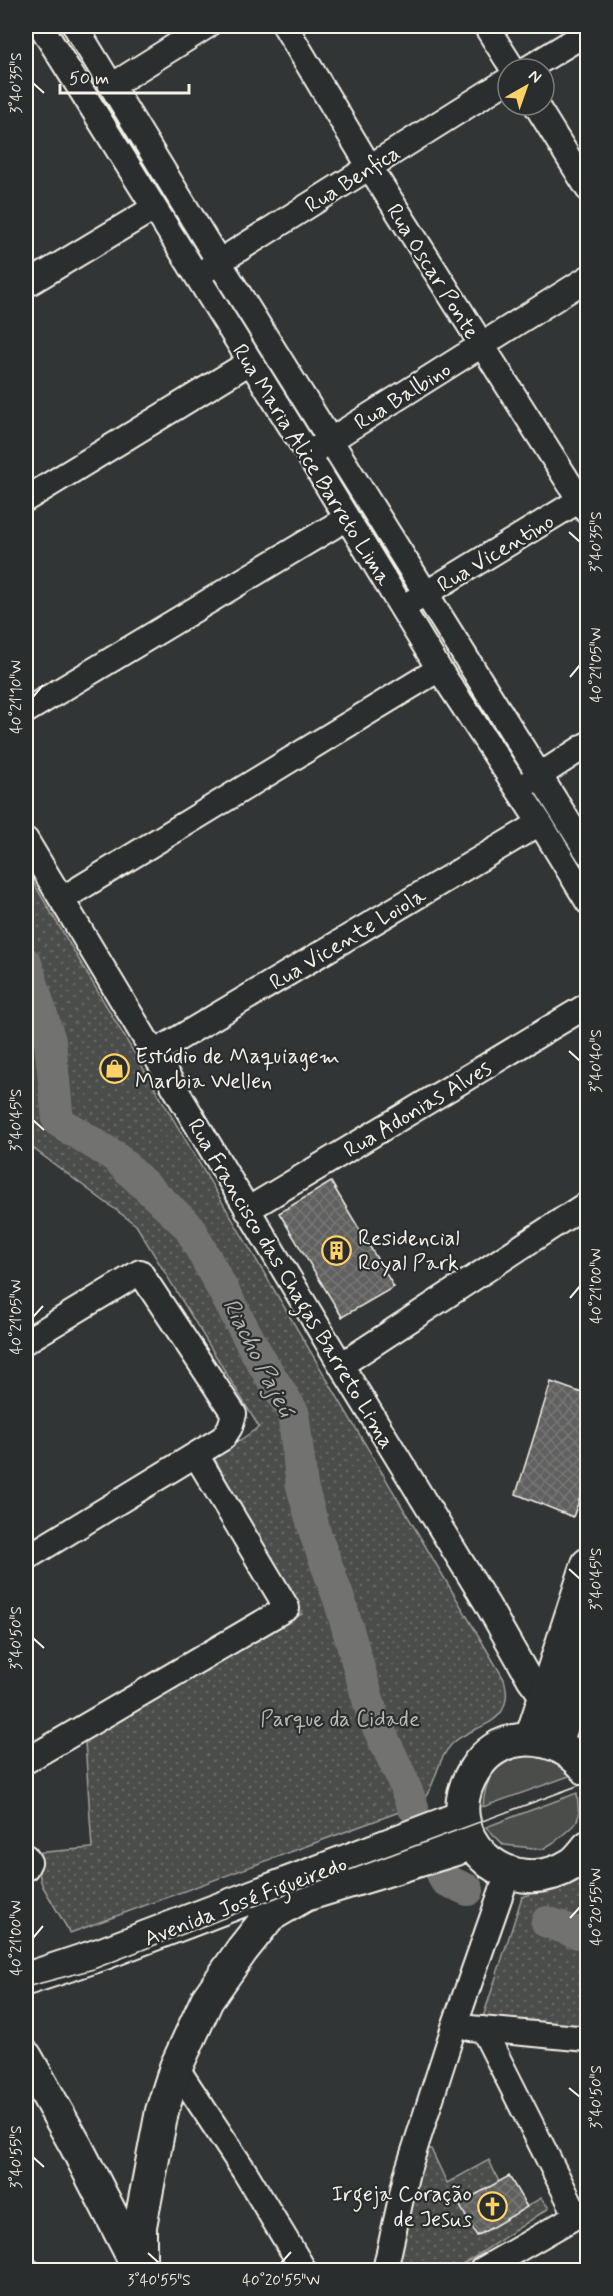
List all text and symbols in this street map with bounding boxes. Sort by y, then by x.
text: 3°40'35"S [7,53,27,113]
scale bar [60,57,189,95]
north arrow [496,57,556,117]
text: N [524,65,546,88]
text: 50 m [69,67,109,91]
street label: Rua Benfica [300,139,406,220]
street label: Rua Oscar Ponte [379,199,485,345]
street label: Rua Maria Alice Barreto Lima [225,339,398,592]
street label: Rua Balbino [350,356,457,437]
street label: Rua Vicentino [432,508,560,600]
text: 3°40'35"S [587,512,607,572]
text: 40°21'05"W [587,628,607,702]
text: 40°21'10"W [7,660,27,734]
street label: Rua Vicente Loiola [265,882,432,997]
text: 3°40'40"S [587,1029,607,1093]
place label: Estúdio de Maquiagem Marbia Wellen [135,1043,340,1096]
shop icon: Estúdio de Maquiagem Marbia Wellen [98,1052,130,1084]
street label: Rua Adonias Alves [339,1054,497,1165]
text: 3°40'45"S [7,1089,27,1151]
street label: Rua Francisco das Chagas Barreto Lima [178,1114,400,1456]
place label: Residencial Royal Park [358,1225,460,1278]
building icon: Residencial Royal Park [321,1234,353,1266]
text: 40°21'00"W [587,1248,607,1324]
text: 40°21'05"W [7,1280,27,1354]
water label: Riacho Pajeú [215,1293,302,1424]
text: 3°40'45"S [587,1548,607,1610]
text: 3°40'50"S [7,1606,27,1670]
park label: Parque da Cidade [260,1706,420,1734]
street label: Avenida José Figueiredo [140,1850,352,1956]
text: 40°20'55"W [587,1868,607,1946]
text: 40°21'00"W [7,1900,27,1976]
text: 3°40'50"S [587,2065,607,2129]
text: 3°40'55"S [7,2125,27,2189]
place label: Irgeja Coração de Jesus [332,2181,472,2234]
church icon: Irgeja Coração de Jesus [477,2190,509,2222]
text: 3°40'55"S [127,2271,191,2291]
text: 40°20'55"W [242,2271,320,2291]

